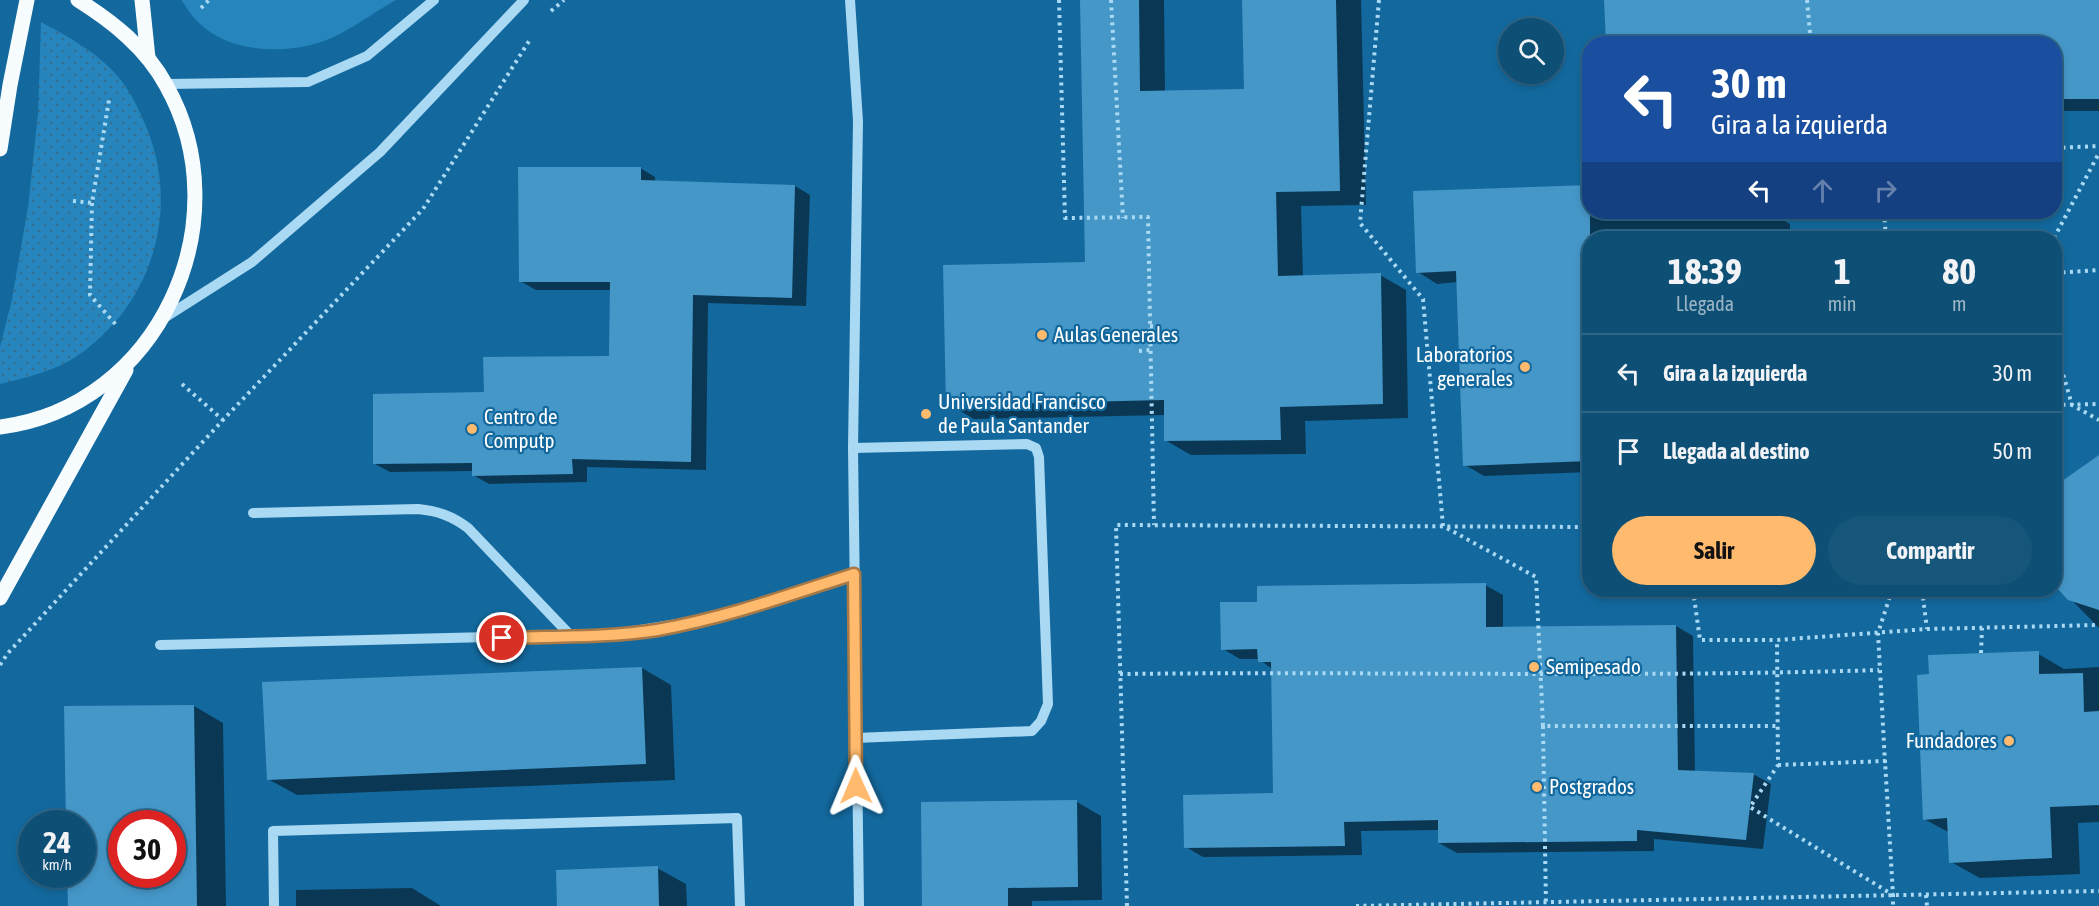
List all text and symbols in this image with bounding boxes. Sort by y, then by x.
map controls [1498,18,1564,84]
button: search [1498,18,1564,84]
text: 30 m [1711,59,1786,107]
icon: left [1612,60,1690,138]
text: Gira a la izquierda [1711,109,1888,140]
icon: left [1743,174,1776,207]
icon: ahead [1806,174,1839,207]
icon: right [1869,174,1902,207]
text: 18:39 [1668,250,1742,292]
text: 1 [1834,250,1851,292]
text: 80 [1942,250,1976,292]
text: Llegada [1676,292,1734,315]
text: min [1828,292,1856,315]
text: m [1952,292,1966,315]
place label: Aulas Generales [1054,322,1178,346]
marker: Aulas Generales [1035,328,1049,342]
place label: Laboratorios generales [1416,342,1513,390]
icon: left [1612,357,1645,390]
marker: Laboratorios generales [1518,360,1532,374]
text: Gira a la izquierda [1663,360,1807,386]
text: 30 m [1992,360,2032,386]
place label: Universidad Francisco de Paula Santander [938,389,1106,437]
place label: Centro de Computp [484,404,558,452]
marker: Universidad Francisco de Paula Santander [919,407,933,421]
marker: Centro de Computp [465,422,479,436]
icon: arrive [1612,435,1645,468]
text: Llegada al destino [1663,438,1810,464]
text: 50 m [1992,438,2032,464]
button: Salir [1612,516,1816,585]
button: Compartir [1828,516,2032,585]
pin [476,612,527,663]
icon: arrive [485,621,518,654]
place label: Semipesado [1546,654,1641,678]
marker: Semipesado [1527,660,1541,674]
place label: Fundadores [1906,728,1997,752]
marker: Fundadores [2002,734,2016,748]
position arrow [824,754,888,818]
place label: Postgrados [1549,774,1634,798]
marker: Postgrados [1530,780,1544,794]
speed limit sign: 30 [108,810,186,888]
text: 24 [43,825,71,859]
text: km/h [42,856,72,873]

